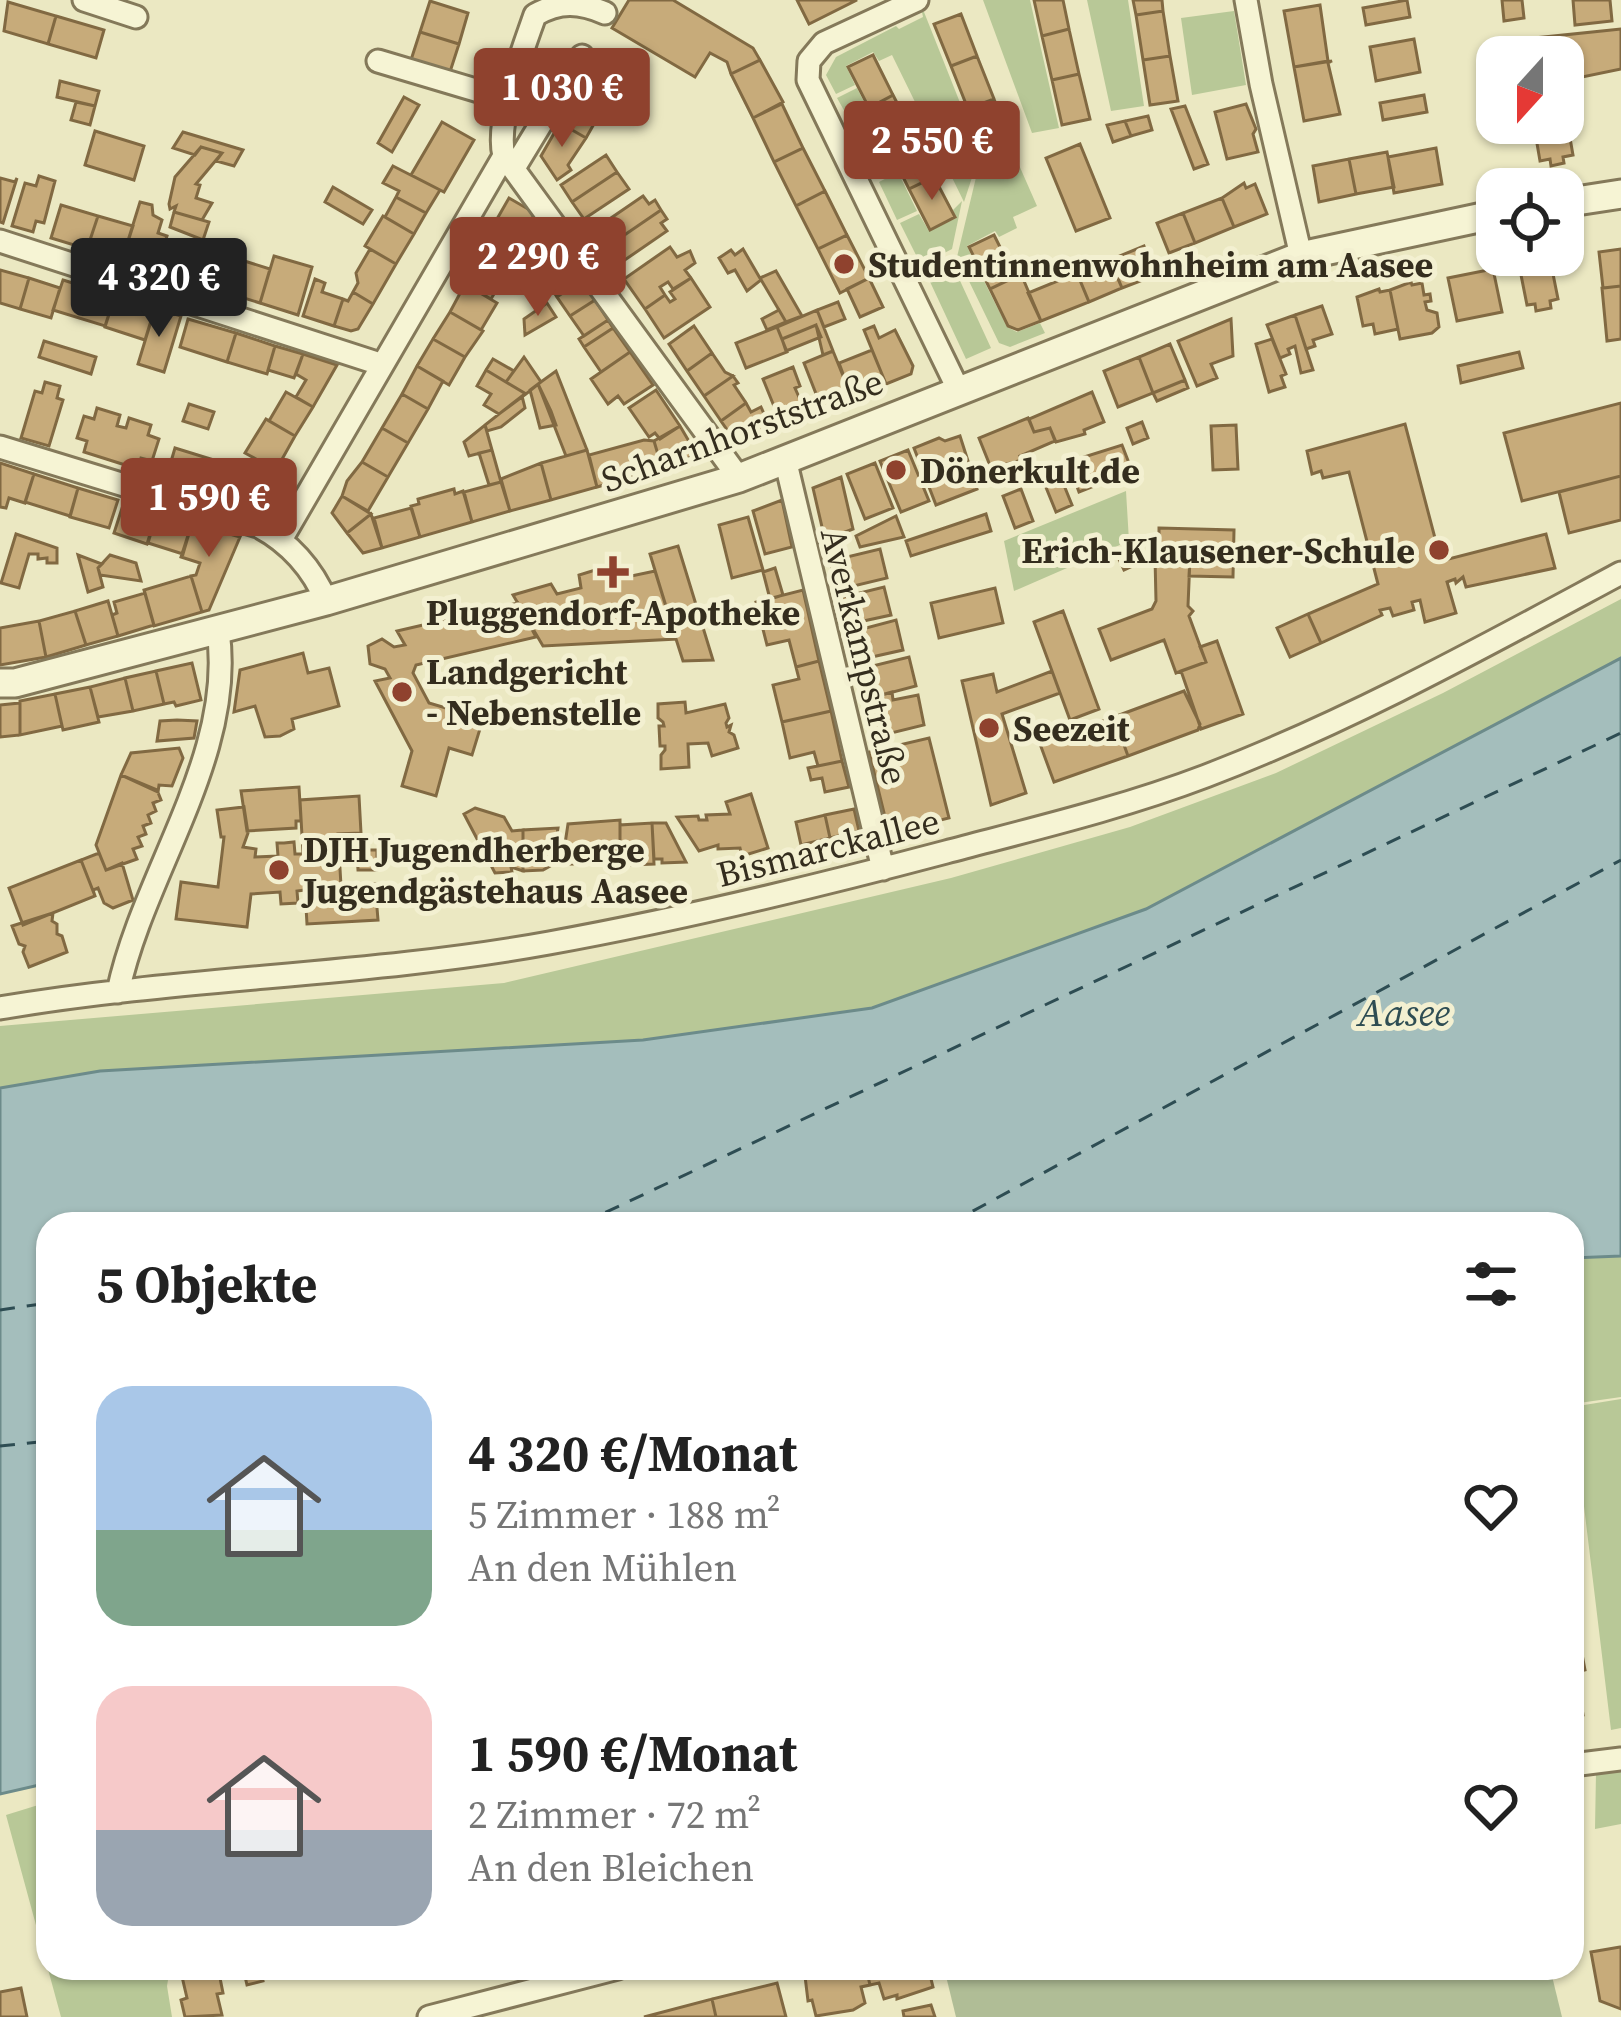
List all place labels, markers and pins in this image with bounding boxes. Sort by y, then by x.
pin: 1 030 € [451,48,673,150]
pin: 2 550 € [821,101,1043,203]
pin: 2 290 € [427,217,649,319]
pin: 4 320 € [48,238,270,340]
place label: Studentinnenwohnheim am Aasee [868,240,1433,289]
marker: Studentinnenwohnheim am Aasee [831,251,857,277]
place label: Dönerkult.de [920,446,1140,495]
marker: Dönerkult.de [883,457,909,483]
pin: 1 590 € [98,458,320,560]
place label: Erich-Klausener-Schule [1021,526,1415,575]
marker: Erich-Klausener-Schule [1426,537,1452,563]
marker: Pluggendorf-Apotheke [600,559,626,585]
place label: Pluggendorf-Apotheke [426,588,800,637]
place label: Landgericht - Nebenstelle [426,647,641,737]
marker: Landgericht - Nebenstelle [389,679,415,705]
place label: Seezeit [1013,704,1131,753]
marker: Seezeit [976,715,1002,741]
place label: DJH Jugendherberge Jugendgästehaus Aasee [301,825,688,915]
marker: DJH Jugendherberge Jugendgästehaus Aasee [266,857,292,883]

